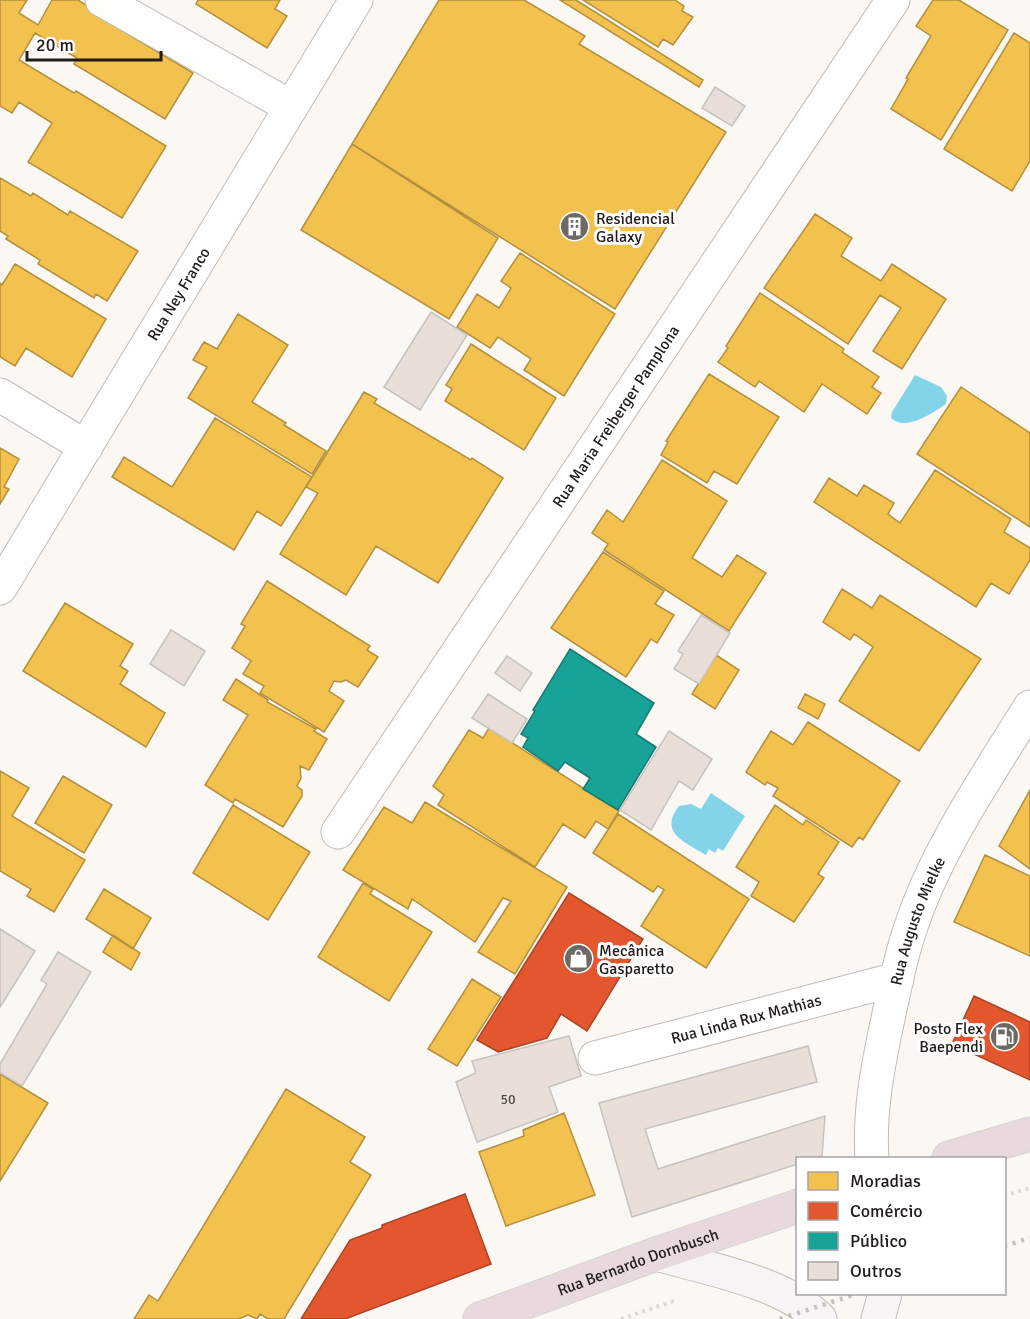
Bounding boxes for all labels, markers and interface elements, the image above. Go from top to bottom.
scale bar [27,24,160,62]
text: 20 m [36,34,74,56]
place label: Residencial Galaxy [596,209,675,247]
building icon: Residencial Galaxy [559,211,591,243]
street label: Rua Ney Franco [143,244,215,345]
street label: Rua Maria Freiberger Pamplona [548,322,684,512]
street label: Rua Augusto Mielke [886,854,950,987]
place label: Mecânica Gasparetto [599,941,674,979]
shop icon: Mecânica Gasparetto [562,943,594,975]
street label: Rua Linda Rux Mathias [669,990,823,1049]
place label: Posto Flex Baependi [913,1019,984,1057]
fuel station icon: Posto Flex Baependi [988,1021,1020,1053]
house number: 50 [500,1091,516,1108]
legend [796,1157,1006,1295]
text: Moradias [850,1170,921,1192]
text: Comércio [850,1200,923,1222]
street label: Rua Bernardo Dornbusch [555,1225,721,1301]
text: Público [850,1230,907,1252]
text: Outros [850,1260,902,1282]

